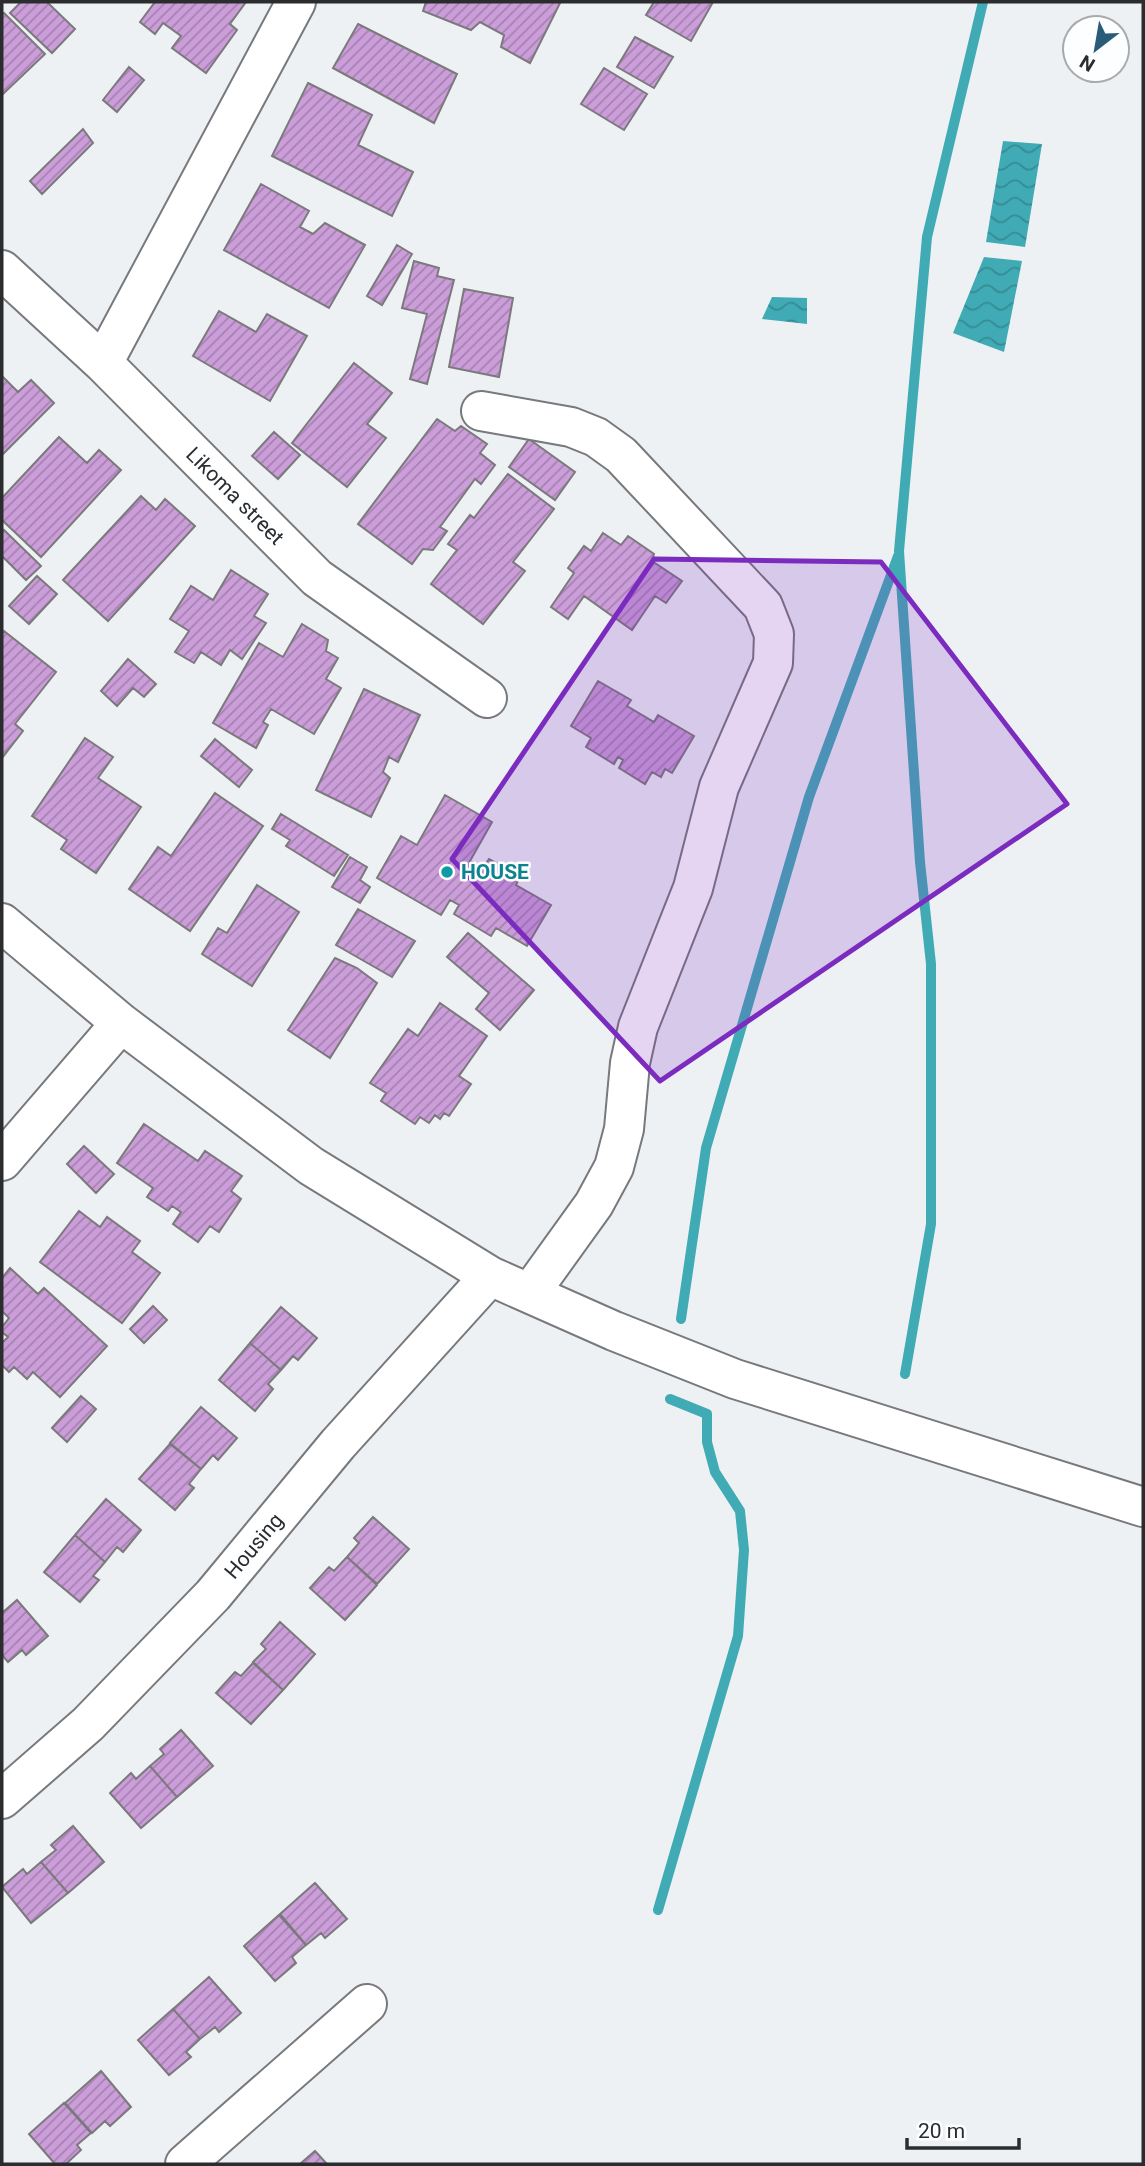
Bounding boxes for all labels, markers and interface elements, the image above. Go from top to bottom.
north arrow [1061,14,1131,84]
text: N [1076,50,1099,76]
street label: Likoma street [181,442,289,550]
place label: HOUSE [461,860,529,884]
marker: HOUSE [439,864,455,880]
street label: Housing [220,1508,288,1584]
scale bar [907,2106,1019,2150]
text: 20 m [918,2119,965,2143]

